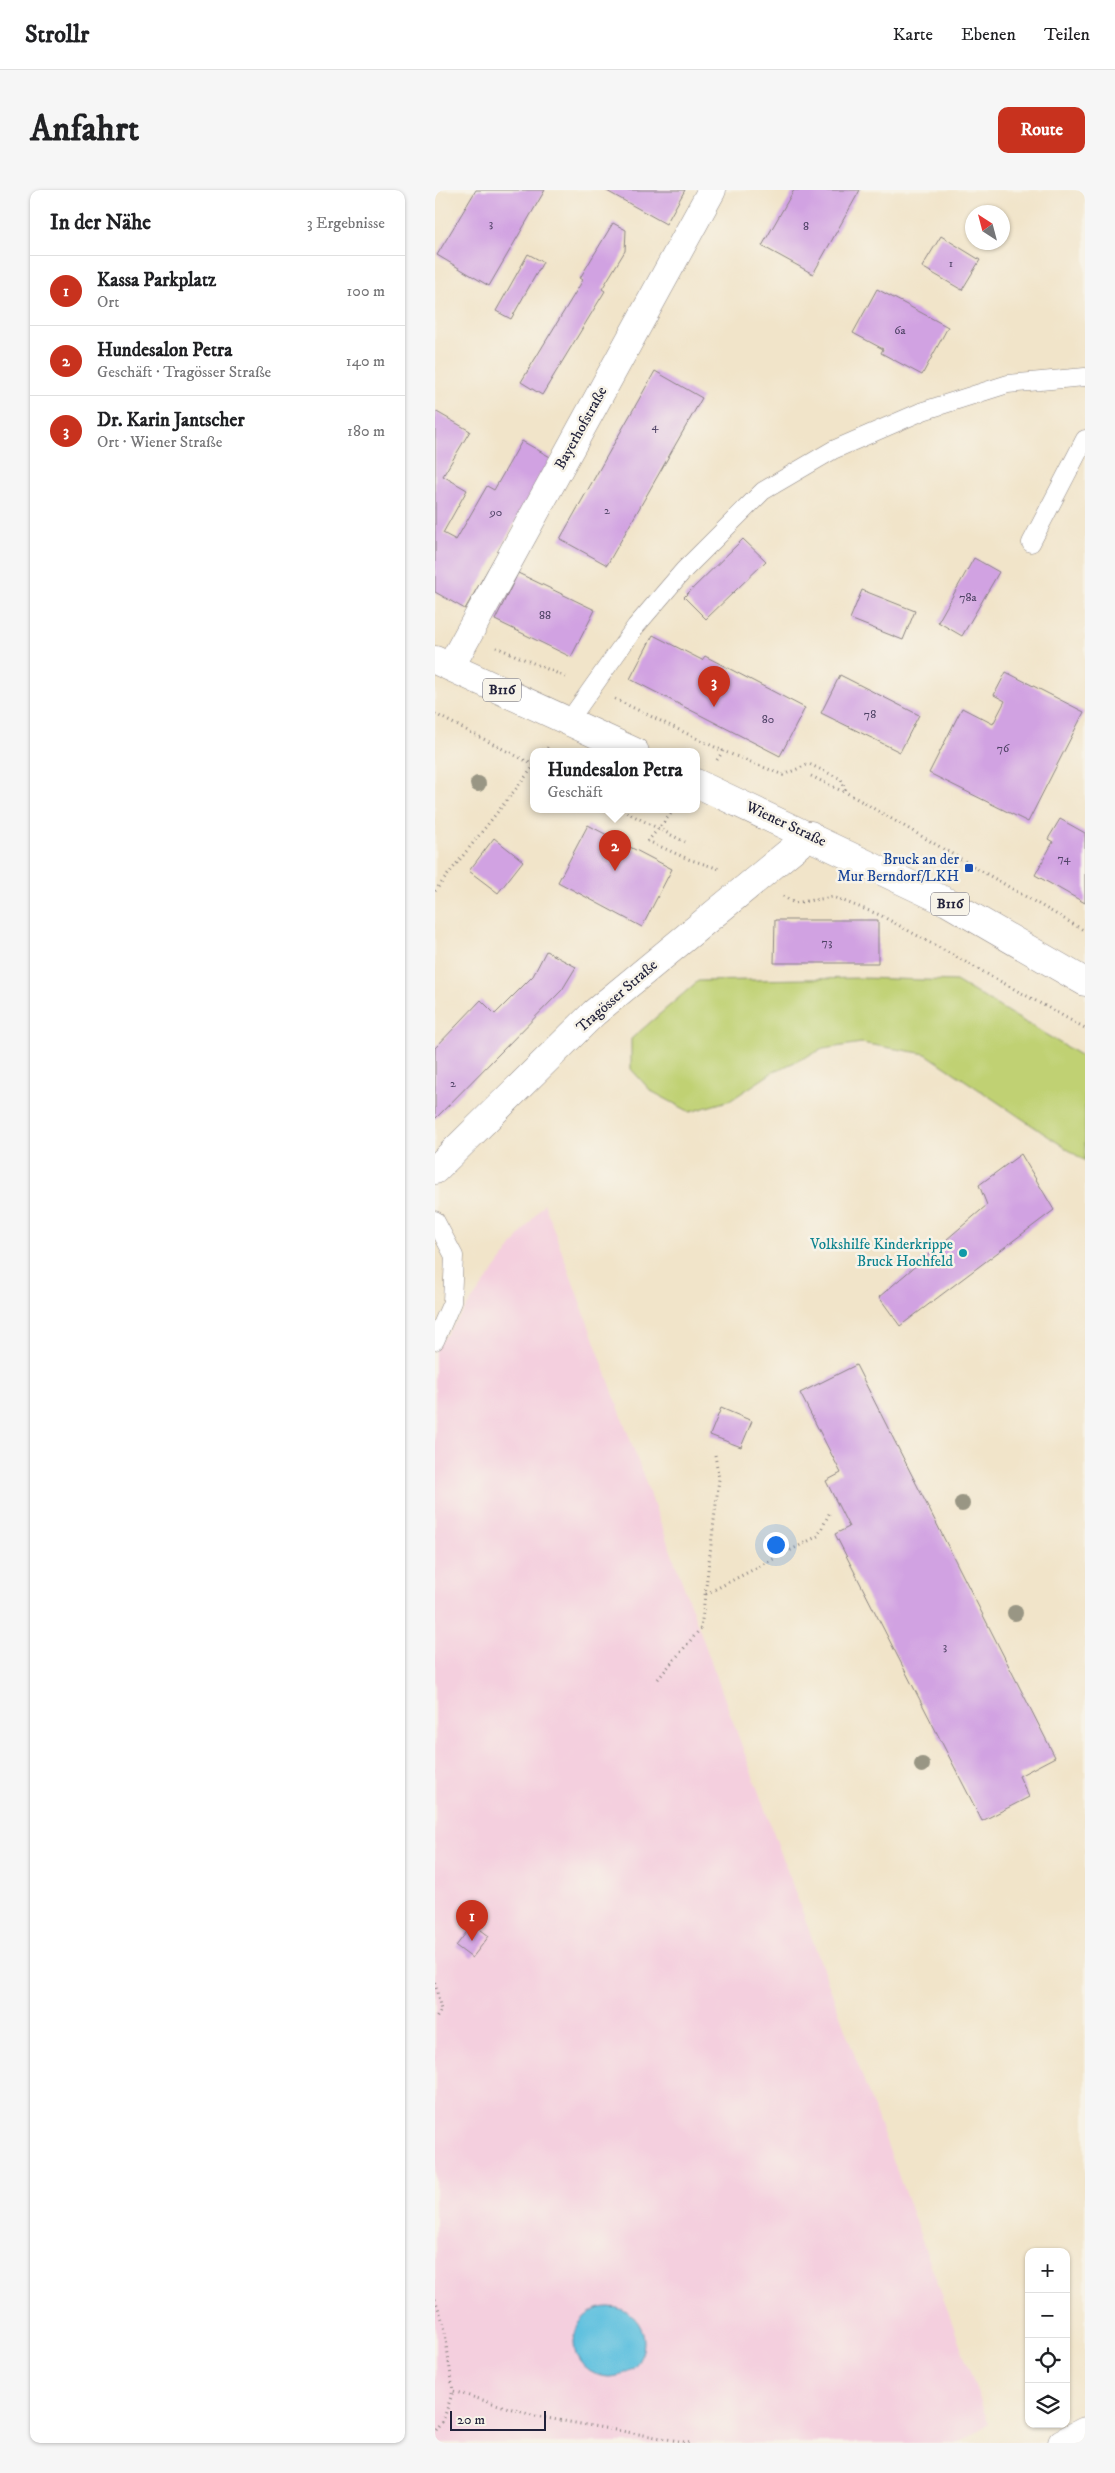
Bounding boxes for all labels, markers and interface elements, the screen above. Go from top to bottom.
text: Strollr [25,20,89,50]
text: Karte [893,24,933,46]
text: Ebenen [961,24,1016,46]
text: Teilen [1044,24,1090,46]
button: Route [998,107,1085,153]
text: Anfahrt [30,108,139,152]
north arrow [965,205,1010,250]
text: In der Nähe [50,210,151,236]
text: 3 Ergebnisse [307,213,385,233]
house number: 3 [489,216,493,231]
house number: 8 [803,219,809,234]
house number: 1 [949,256,953,271]
text: Kassa Parkplatz [97,269,216,292]
text: 1 [63,281,69,301]
text: 100 m [347,281,385,301]
text: Ort [97,292,119,312]
house number: 6a [894,323,907,338]
text: Hundesalon Petra [97,339,232,362]
text: 2 [62,351,70,371]
text: 140 m [346,351,385,371]
text: Geschäft · Tragösser Straße [97,362,271,382]
street label: Bayerhofstraße [551,383,611,473]
text: Dr. Karin Jantscher [97,409,244,432]
house number: 4 [652,419,660,434]
text: 3 [63,421,69,441]
text: 180 m [347,421,385,441]
text: Ort · Wiener Straße [97,432,222,452]
house number: 2 [604,503,610,518]
house number: 90 [489,505,502,520]
house number: 78a [959,590,978,605]
house number: 88 [539,608,551,623]
pin: 3 [698,666,730,707]
road number: B116 [483,678,521,702]
house number: 78 [864,707,876,722]
house number: 80 [762,712,774,727]
house number: 76 [997,741,1010,756]
popup [530,748,700,813]
text: Hundesalon Petra [547,759,683,782]
text: Geschäft [547,782,603,802]
street label: Wiener Straße [742,797,829,851]
pin: 2 [599,830,631,871]
place label: Bruck an der Mur Berndorf/LKH [837,850,959,886]
house number: 74 [1057,851,1072,866]
marker: Bruck an der Mur Berndorf/LKH [963,862,975,874]
road number: B116 [931,892,969,916]
house number: 73 [822,935,832,950]
street label: Tragösser Straße [573,956,661,1036]
house number: 2 [450,1076,456,1091]
place label: Volkshilfe Kinderkrippe Bruck Hochfeld [809,1235,954,1271]
marker: Volkshilfe Kinderkrippe Bruck Hochfeld [957,1247,969,1259]
your location [763,1532,789,1558]
house number: 3 [943,1639,947,1654]
pin: 1 [456,1900,488,1941]
map controls [1025,2248,1070,2428]
button: + [1025,2248,1070,2293]
button: − [1025,2293,1070,2338]
button: locate [1025,2338,1070,2383]
button: layers [1025,2383,1070,2428]
scale bar [450,2408,546,2431]
text: 20 m [457,2411,485,2429]

